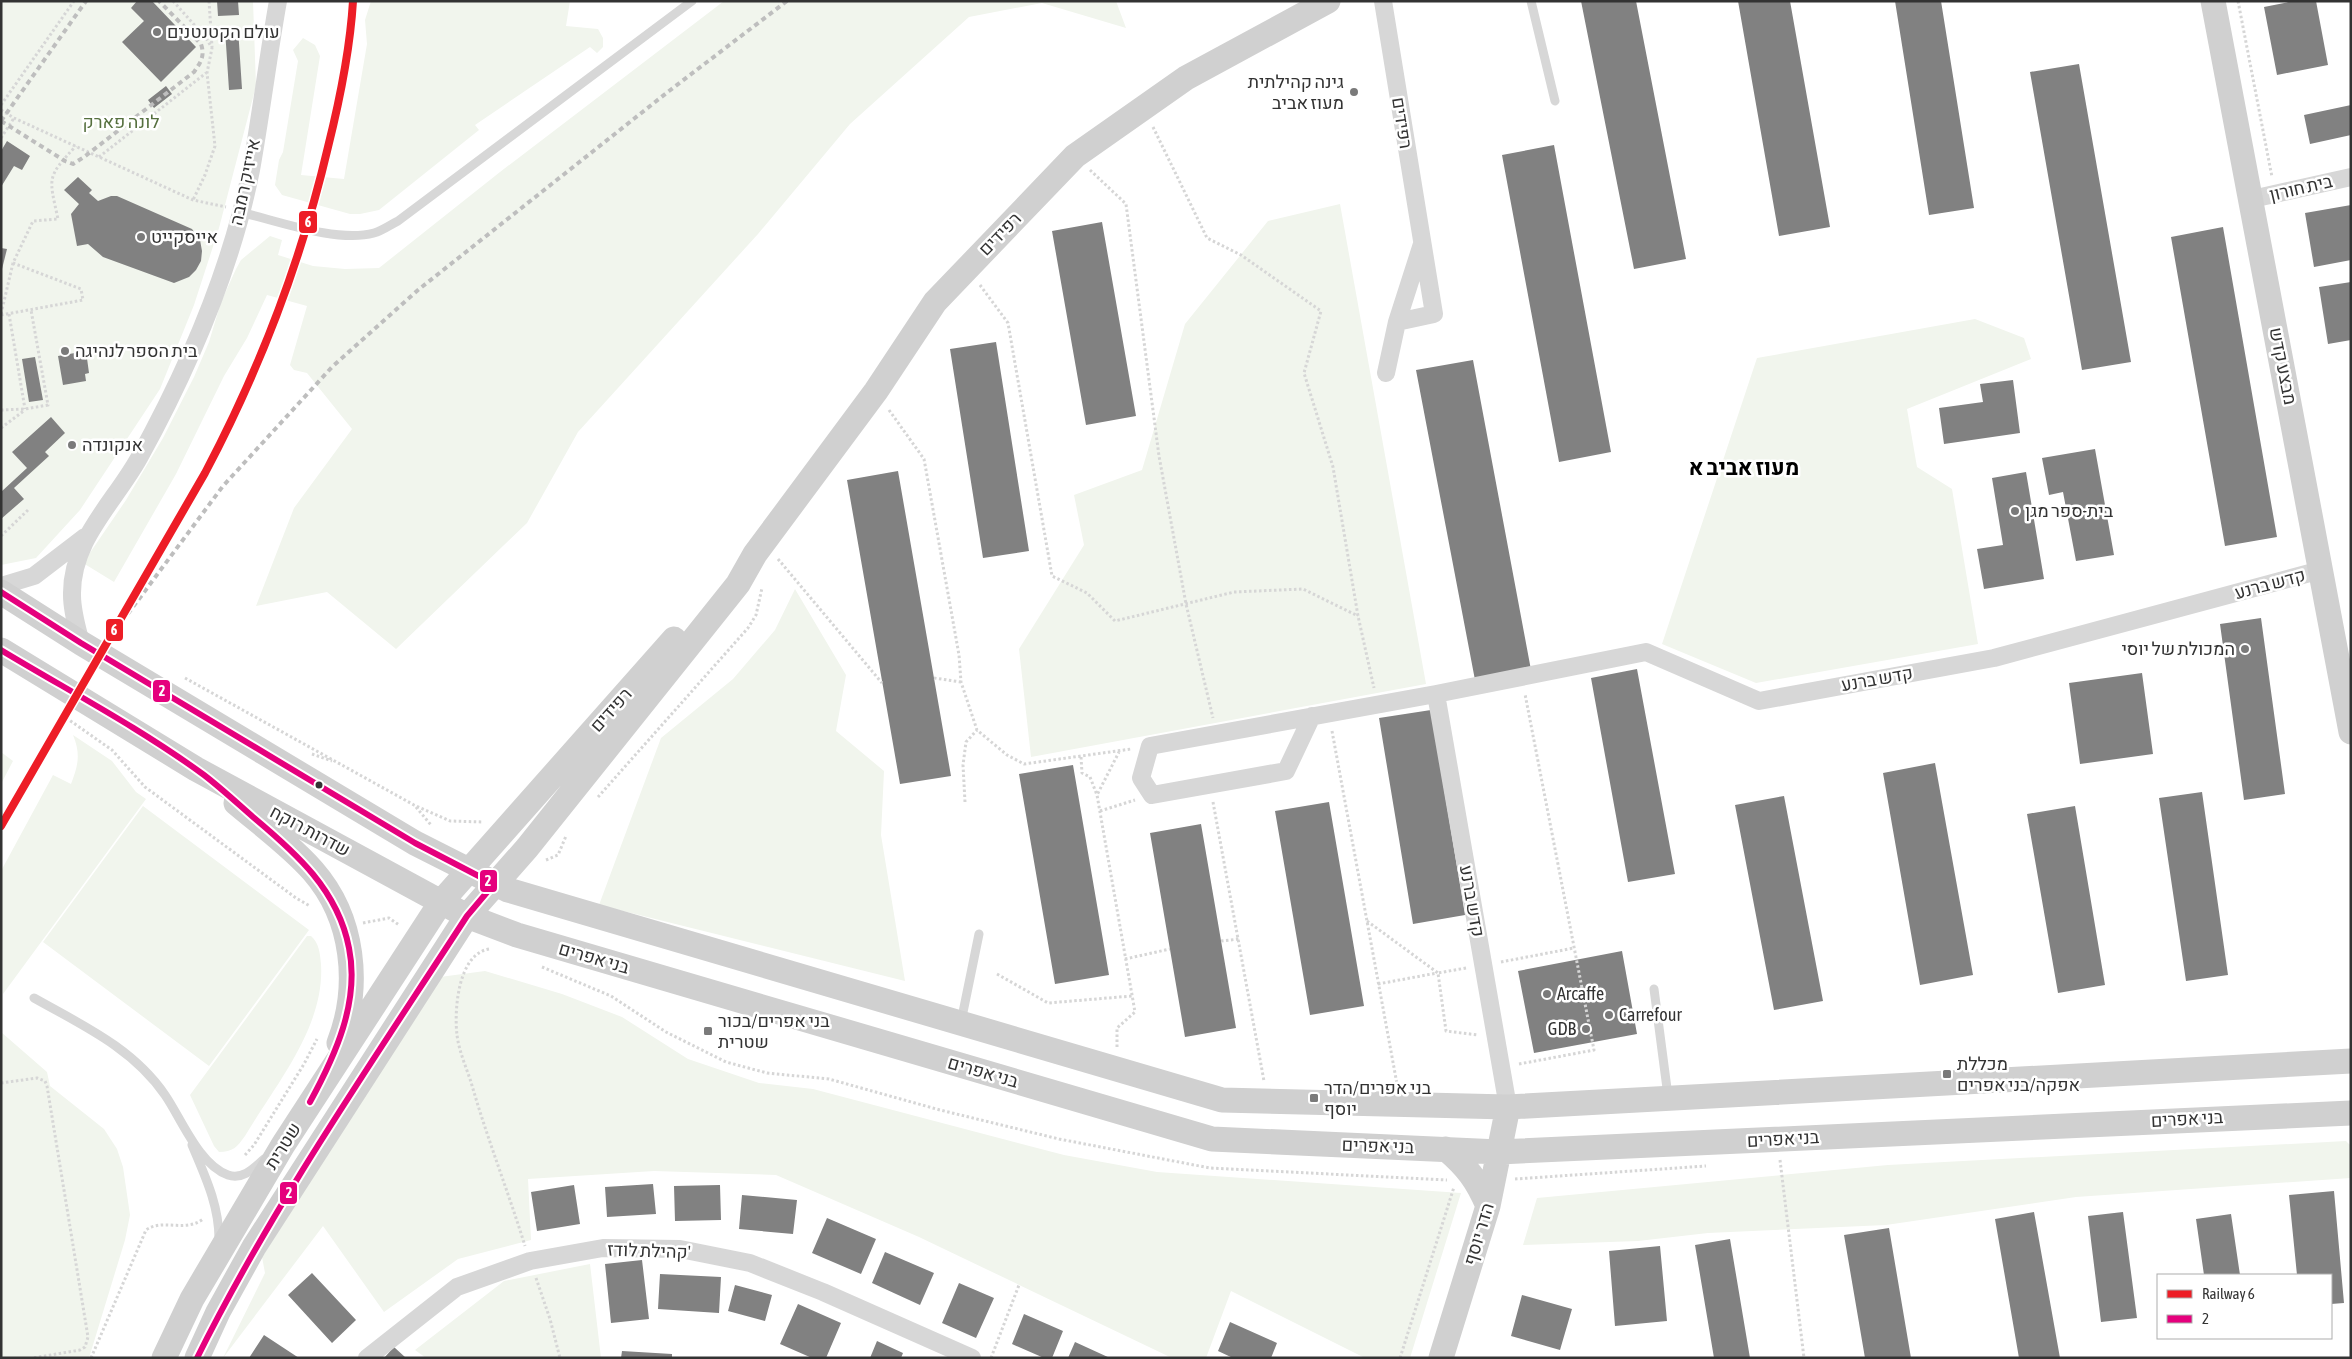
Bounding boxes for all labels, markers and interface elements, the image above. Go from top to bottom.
place label: עולם הקטנטנים [167,21,280,42]
marker: עולם הקטנטנים [151,26,163,38]
place label: גינה קהילתית מעוז אביב [1248,71,1344,113]
marker: גינה קהילתית מעוז אביב [1348,86,1360,98]
street label: רפידים [1388,96,1417,150]
park label: לונה פארק [83,111,159,132]
street label: אייזיק רמבה [225,137,264,227]
street label: בית חורון [2267,170,2335,205]
street label: רפידים [974,208,1025,260]
line badge: 6 [298,210,318,234]
text: 6 [305,214,312,230]
place label: אייסקייט [151,226,218,247]
marker: אייסקייט [135,231,147,243]
street label: מבצע קדש [2266,325,2301,406]
place label: בית הספר לנהיגה [75,340,198,361]
marker: בית הספר לנהיגה [59,345,71,357]
place label: אנקונדה [82,434,143,455]
marker: אנקונדה [66,439,78,451]
district label: מעוז אביב א [1689,454,1799,480]
place label: בית-ספר מגן [2025,500,2114,521]
marker: בית-ספר מגן [2009,505,2021,517]
street label: קדש ברנע [2232,564,2308,603]
line badge: 6 [105,618,124,642]
text: 6 [111,622,118,638]
place label: המכולת של יוסי [2121,638,2235,659]
marker: המכולת של יוסי [2239,643,2251,655]
street label: קדש ברנע [1839,662,1914,695]
line badge: 2 [152,679,171,703]
text: 2 [159,683,166,699]
street label: רפידים [585,683,636,736]
unlabelled marker [314,780,324,790]
street label: שדרות רוקח [267,801,354,860]
street label: קדש ברנע [1456,863,1489,938]
line badge: 2 [479,869,498,893]
text: 2 [485,873,492,889]
street label: בני אפרים [556,937,632,978]
place label: Arcaffe [1557,983,1604,1004]
marker: Arcaffe [1541,988,1553,1000]
place label: Carrefour [1619,1004,1682,1025]
marker: Carrefour [1603,1009,1615,1021]
place label: בני אפרים/בכור שטרית [718,1010,830,1052]
place label: GDB [1548,1018,1576,1039]
marker: GDB [1580,1023,1592,1035]
marker: בני אפרים/בכור שטרית [702,1025,714,1037]
street label: בני אפרים [945,1051,1021,1092]
place label: מכללת אפקה/בני אפרים [1957,1053,2080,1095]
marker: מכללת אפקה/בני אפרים [1941,1068,1953,1080]
place label: בני אפרים/הדר יוסף [1324,1077,1432,1119]
marker: בני אפרים/הדר יוסף [1308,1092,1320,1104]
street label: בני אפרים [2150,1106,2224,1131]
street label: שטרית [260,1119,305,1173]
street label: בני אפרים [1746,1126,1820,1151]
street label: בני אפרים [1341,1134,1415,1157]
line badge: 2 [279,1181,298,1205]
text: 2 [286,1185,293,1201]
street label: הדר יוסף [1459,1200,1498,1268]
street label: קהילת לודז' [607,1239,691,1262]
legend [2157,1274,2332,1339]
text: Railway 6 [2202,1285,2255,1302]
text: 2 [2202,1310,2209,1327]

